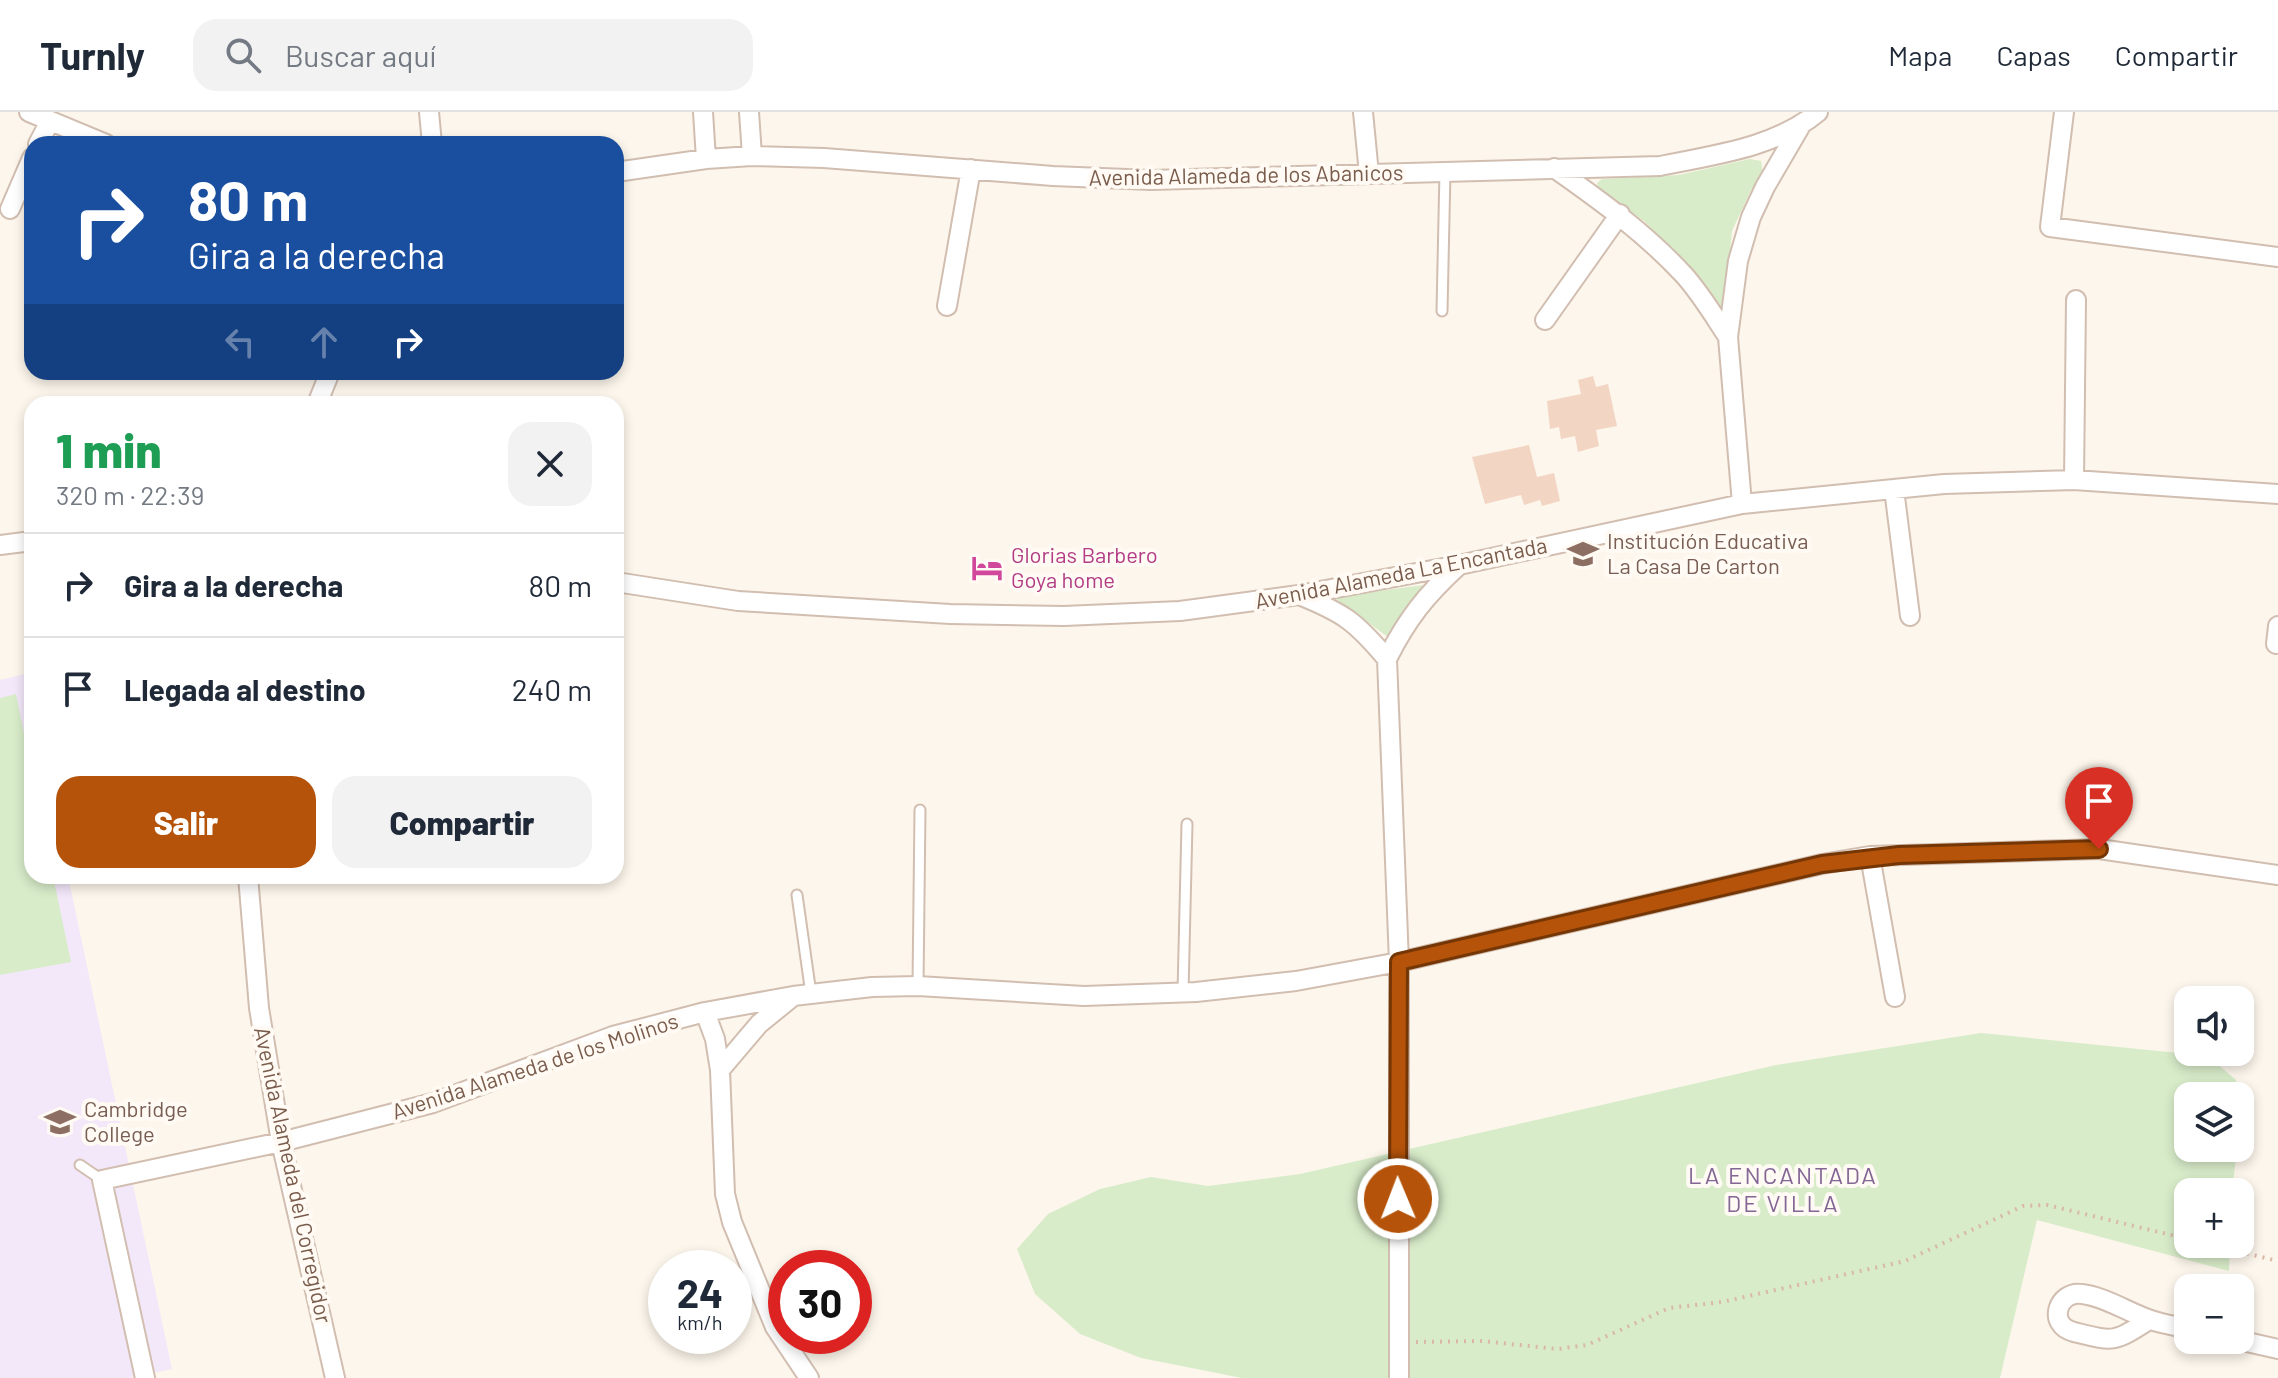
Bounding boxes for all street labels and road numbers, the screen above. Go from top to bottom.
street label: Avenida Alameda de los Abanicos [1088,158,1404,190]
street label: Avenida Alameda La Encantada [1253,531,1549,613]
street label: Avenida Alameda de los Molinos [388,1006,681,1124]
street label: Avenida Alameda del Corregidor [250,1024,338,1325]

